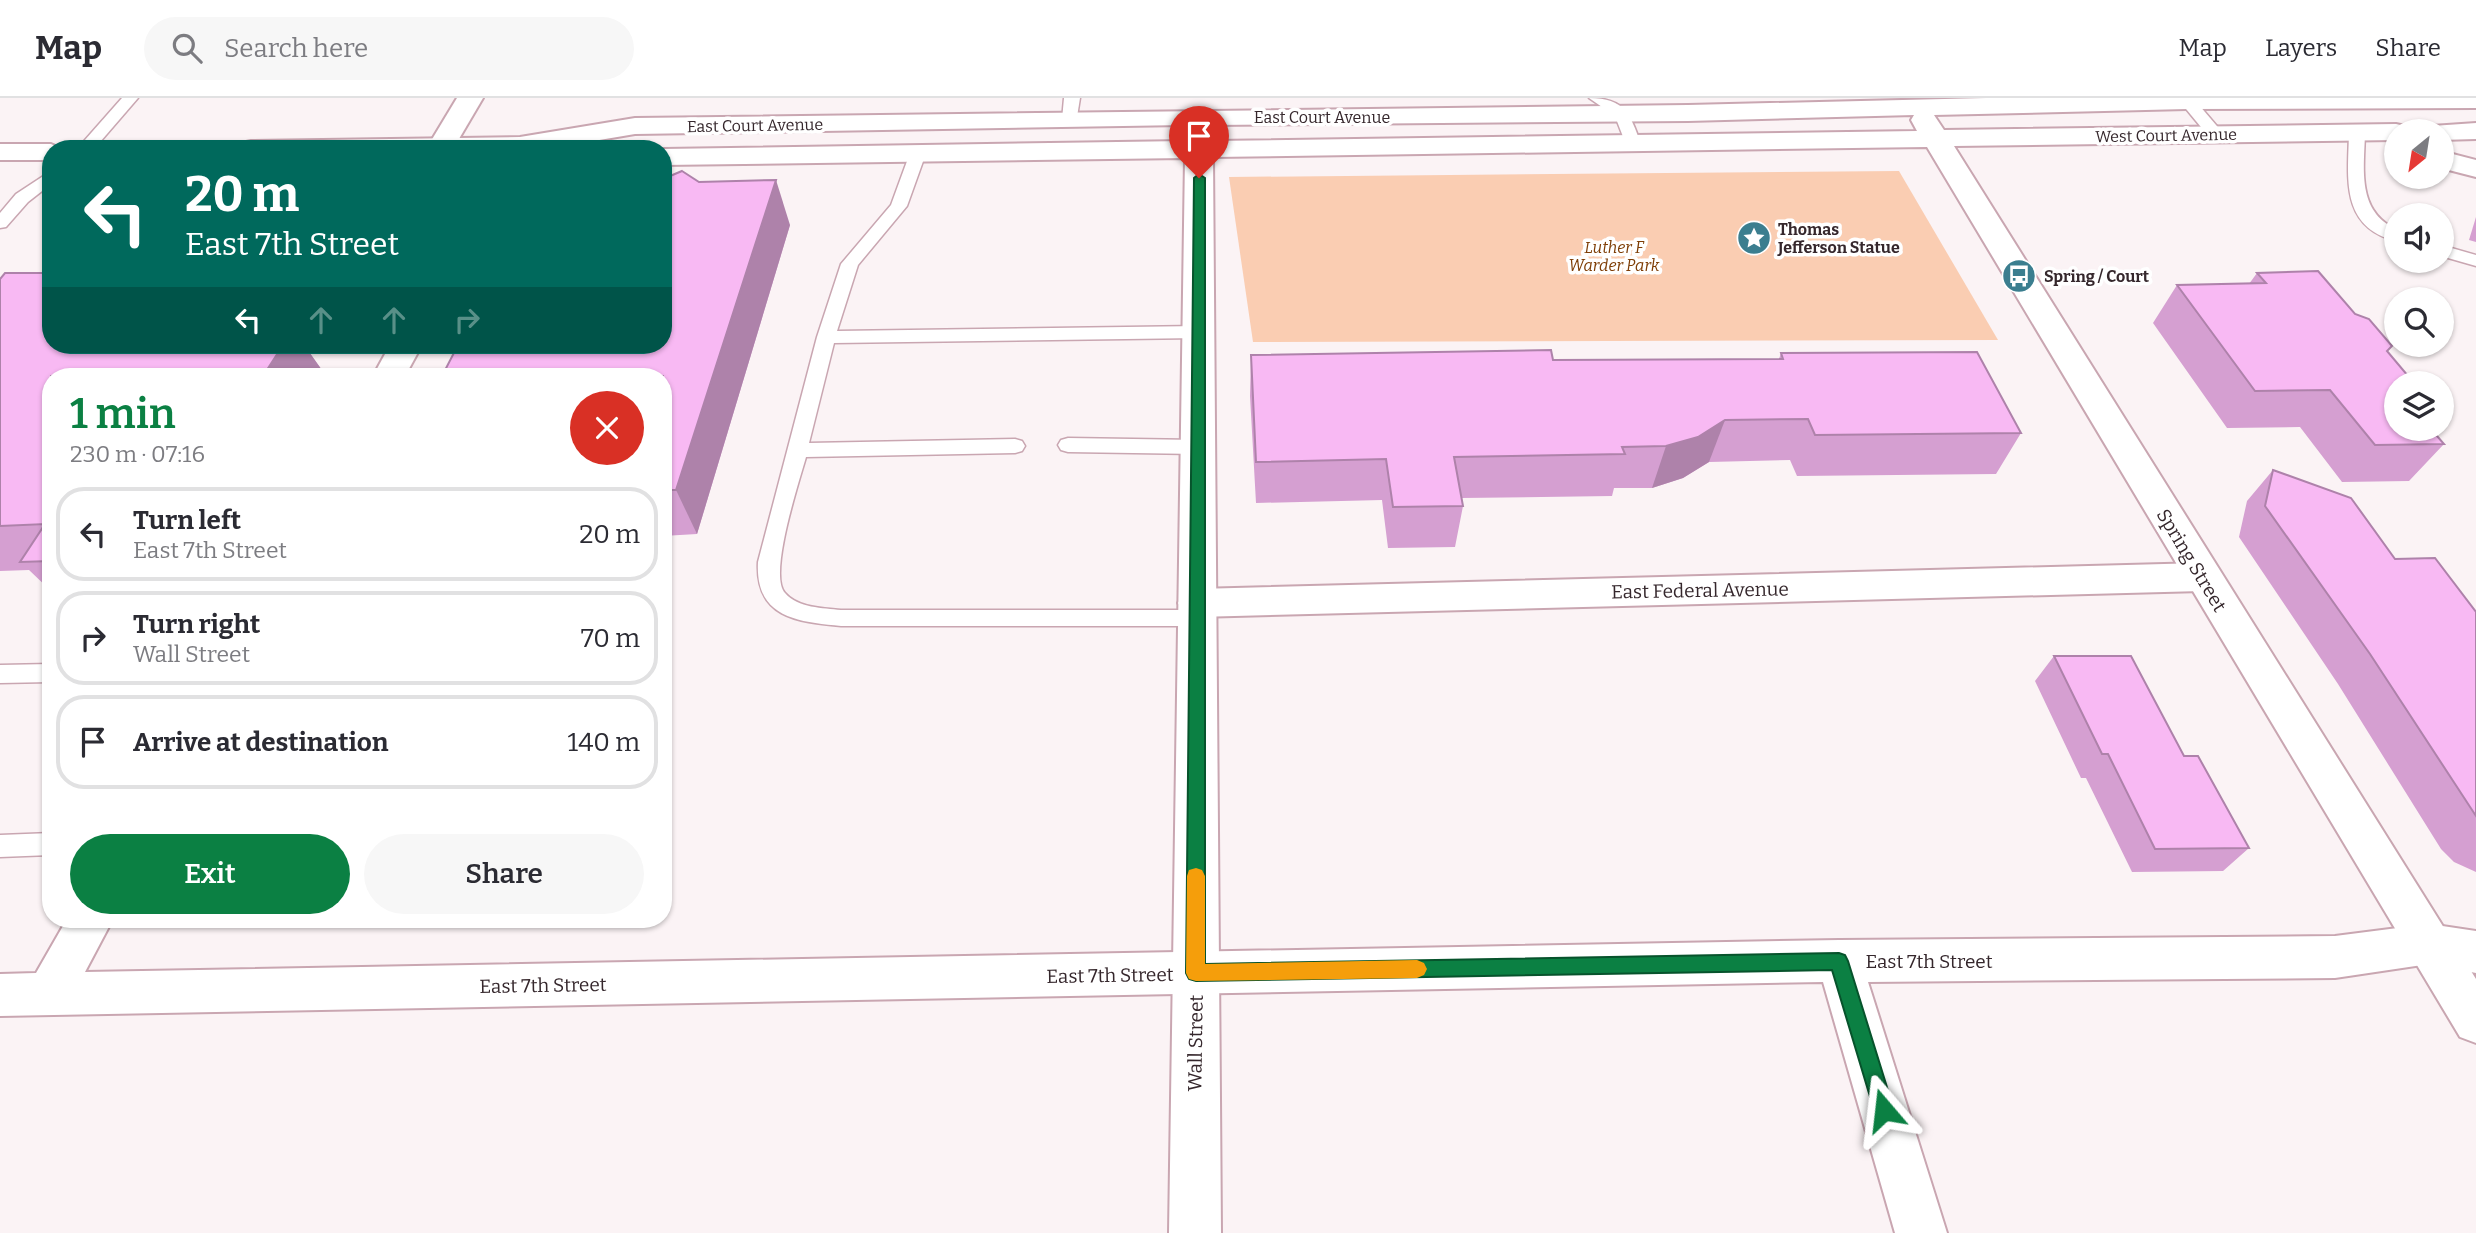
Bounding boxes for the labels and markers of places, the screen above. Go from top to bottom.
pin [1169,106,1229,178]
place icon: Thomas Jefferson Statue [1735,219,1773,257]
place label: Thomas Jefferson Statue [1777,220,1900,257]
bus stop icon: Spring / Court [2000,257,2038,295]
place label: Spring / Court [2044,267,2150,286]

